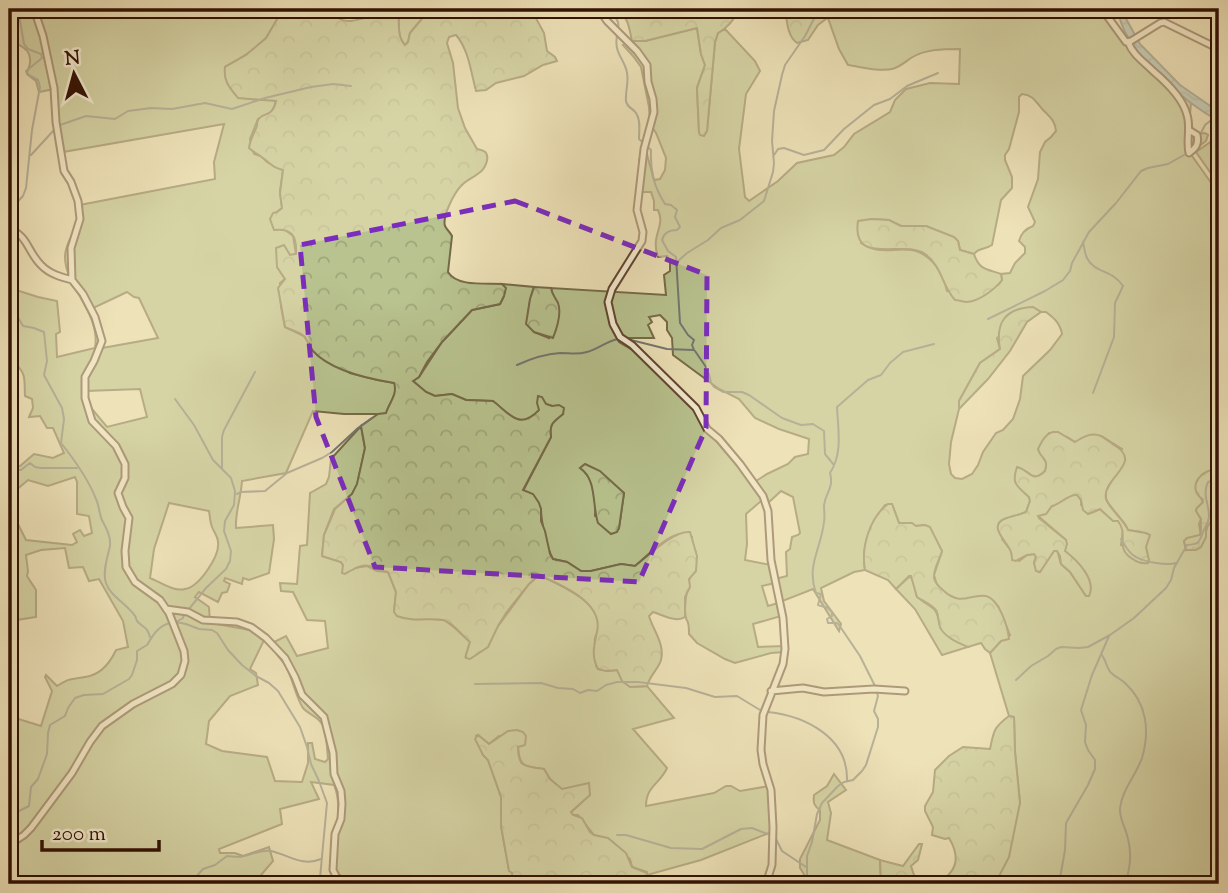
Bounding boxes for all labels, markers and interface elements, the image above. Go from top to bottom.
north arrow [38,38,108,108]
text: N [64,45,81,74]
scale bar [42,809,159,853]
text: 200 m [52,820,106,850]

